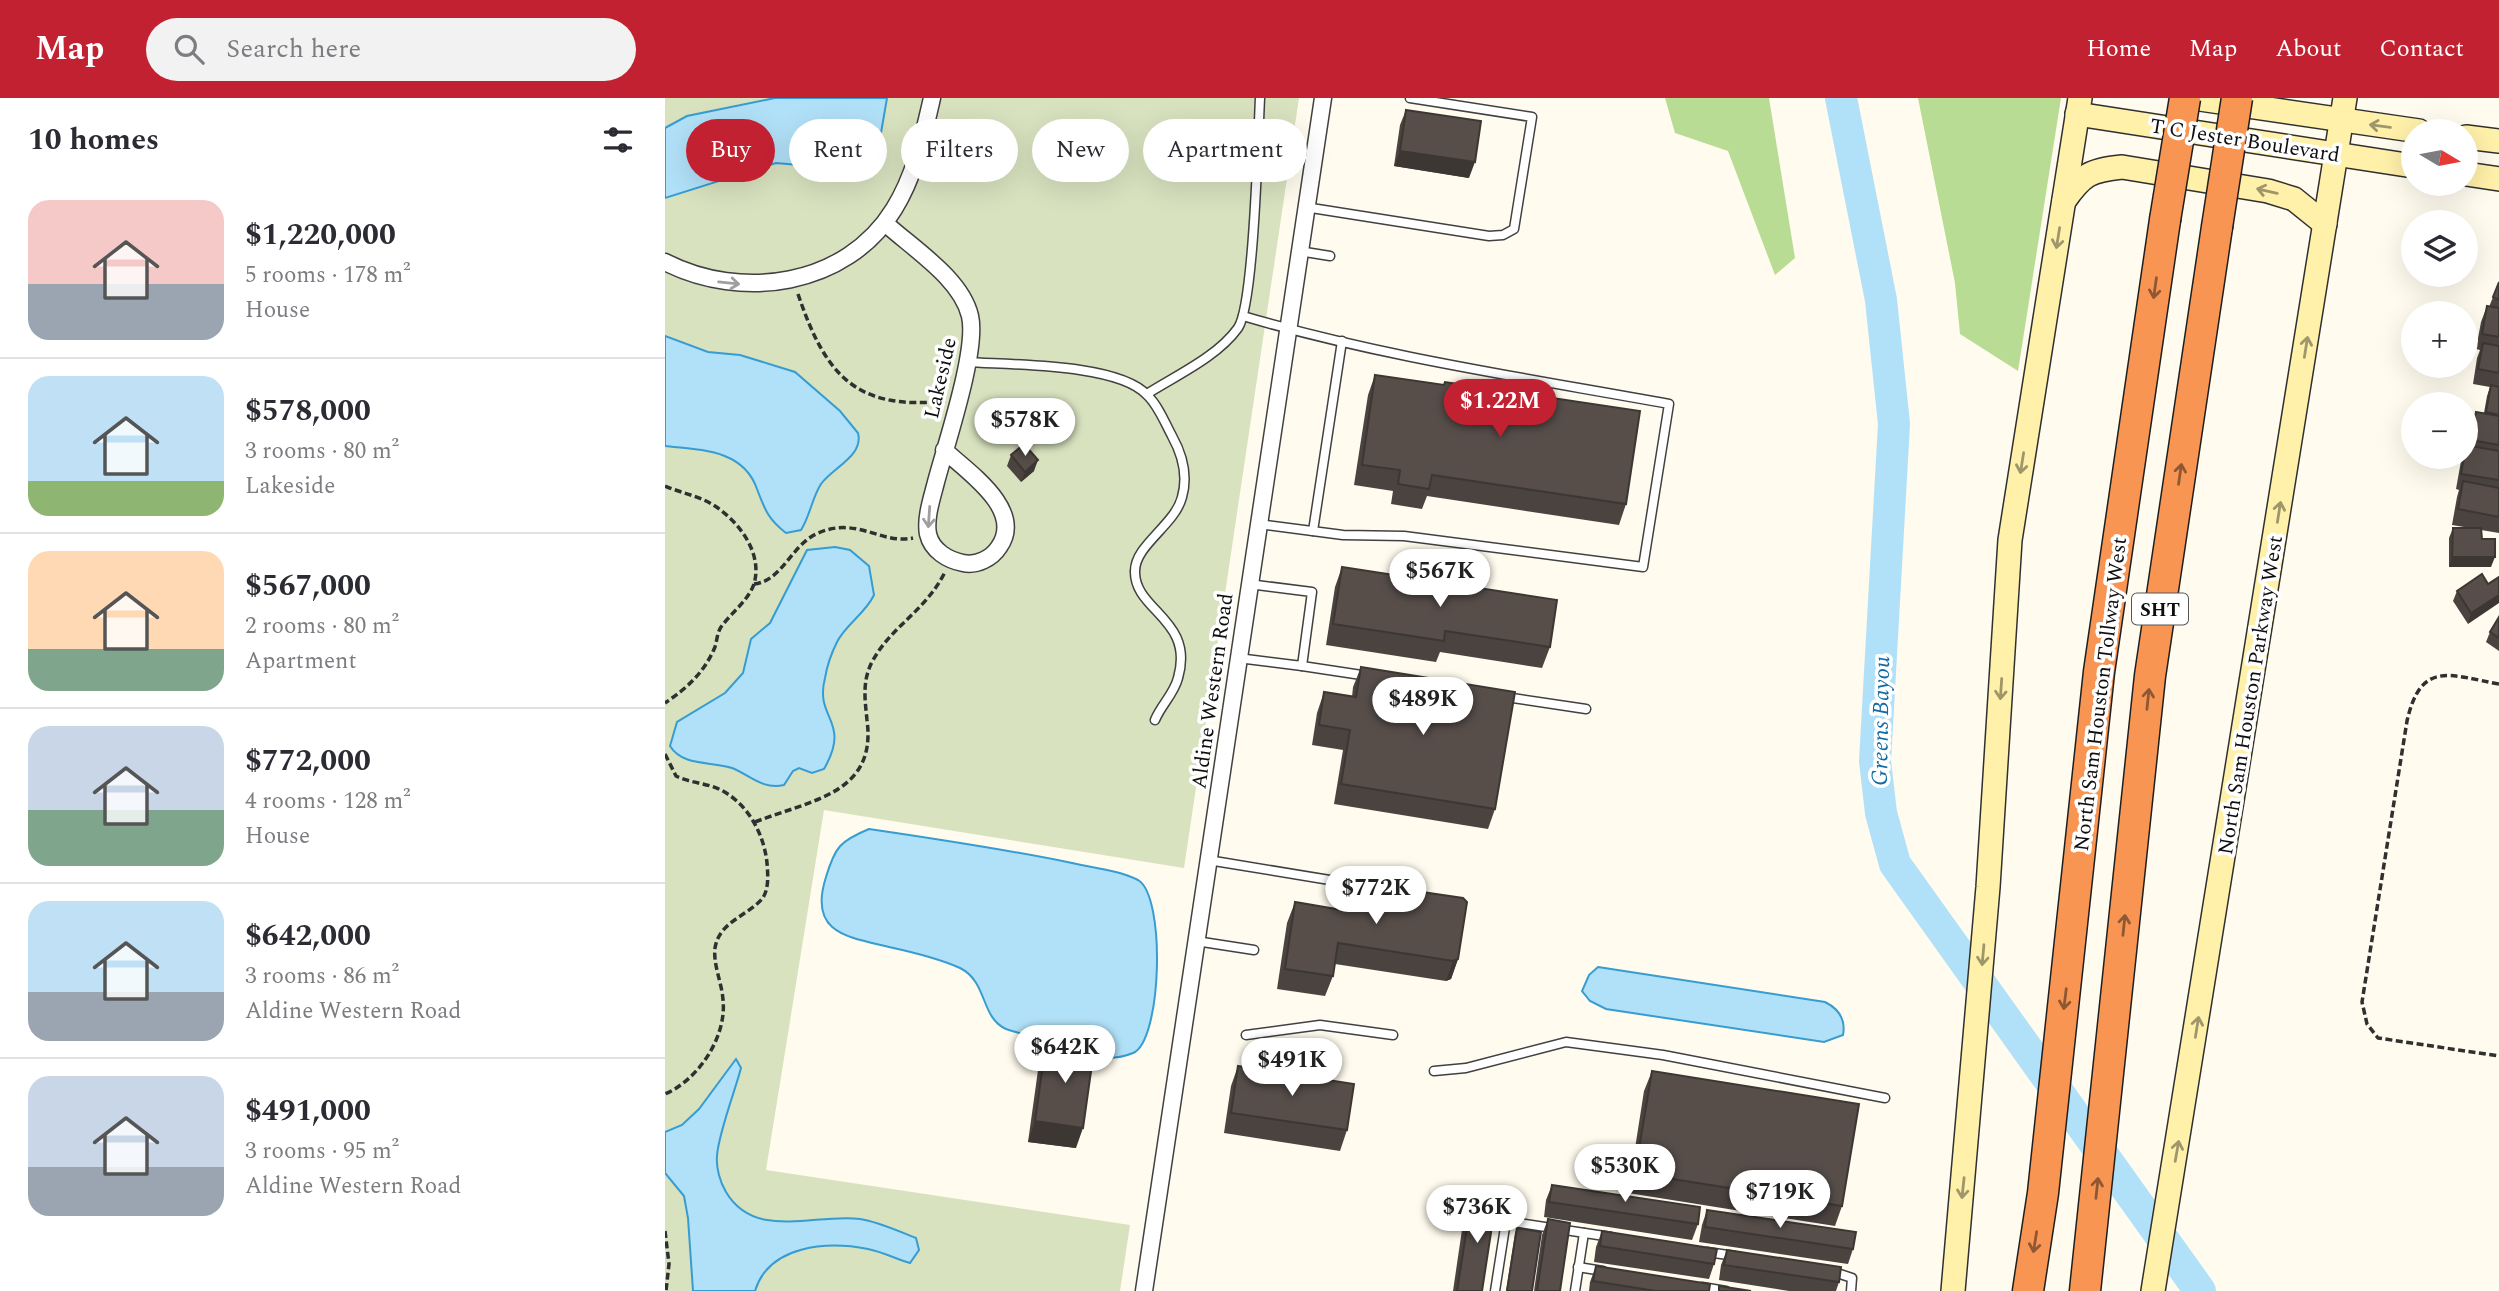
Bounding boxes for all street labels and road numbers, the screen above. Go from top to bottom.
street label: T C Jester Boulevard [2148,110,2342,172]
street label: Lakeside [916,334,966,422]
street label: North Sam Houston Parkway West [2210,533,2292,857]
street label: North Sam Houston Tollway West [2066,535,2136,853]
street label: Aldine Western Road [1183,591,1243,791]
road number: SHT [2132,594,2188,624]

